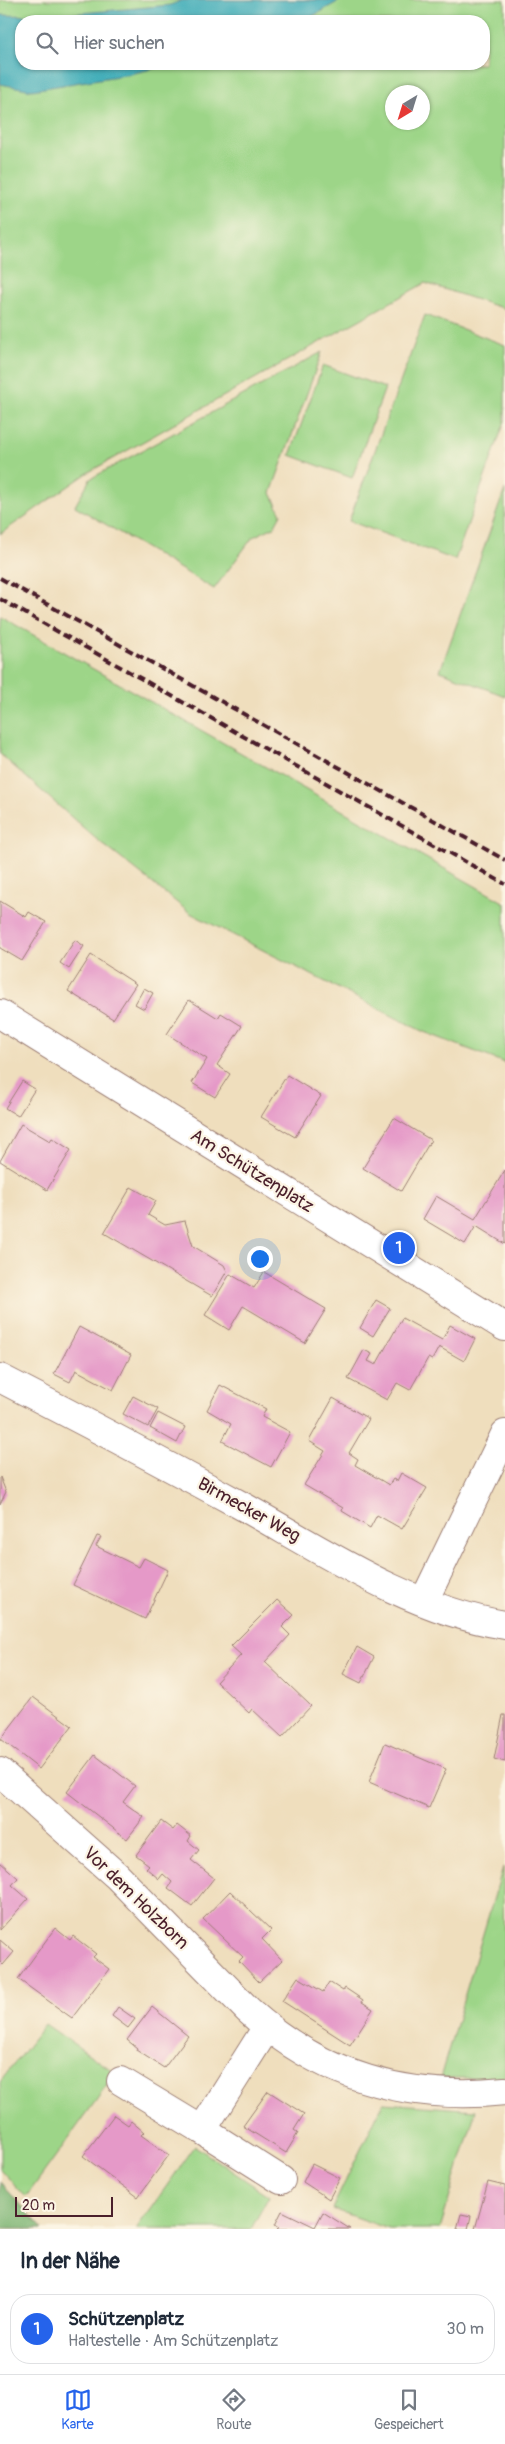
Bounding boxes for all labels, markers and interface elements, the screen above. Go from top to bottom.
search box [15,15,490,70]
icon: search [33,29,61,57]
text: Hier suchen [73,31,165,55]
north arrow [385,85,430,130]
street label: Am Schützenplatz [186,1124,318,1218]
pin: 1 [383,1229,415,1267]
your location [247,1246,273,1272]
street label: Birmecker Weg [194,1472,304,1548]
street label: Vor dem Holzborn [78,1842,194,1954]
scale bar [15,2194,112,2217]
text: 20 m [22,2197,55,2214]
text: In der Nähe [20,2248,120,2275]
text: Schützenplatz [68,2307,184,2331]
text: 1 [34,2319,40,2339]
text: 30 m [446,2319,484,2339]
text: Haltestelle · Am Schützenplatz [68,2331,278,2351]
tab: Karte [61,2386,94,2433]
tab: Route [216,2386,252,2433]
tab: Gespeichert [374,2386,444,2433]

